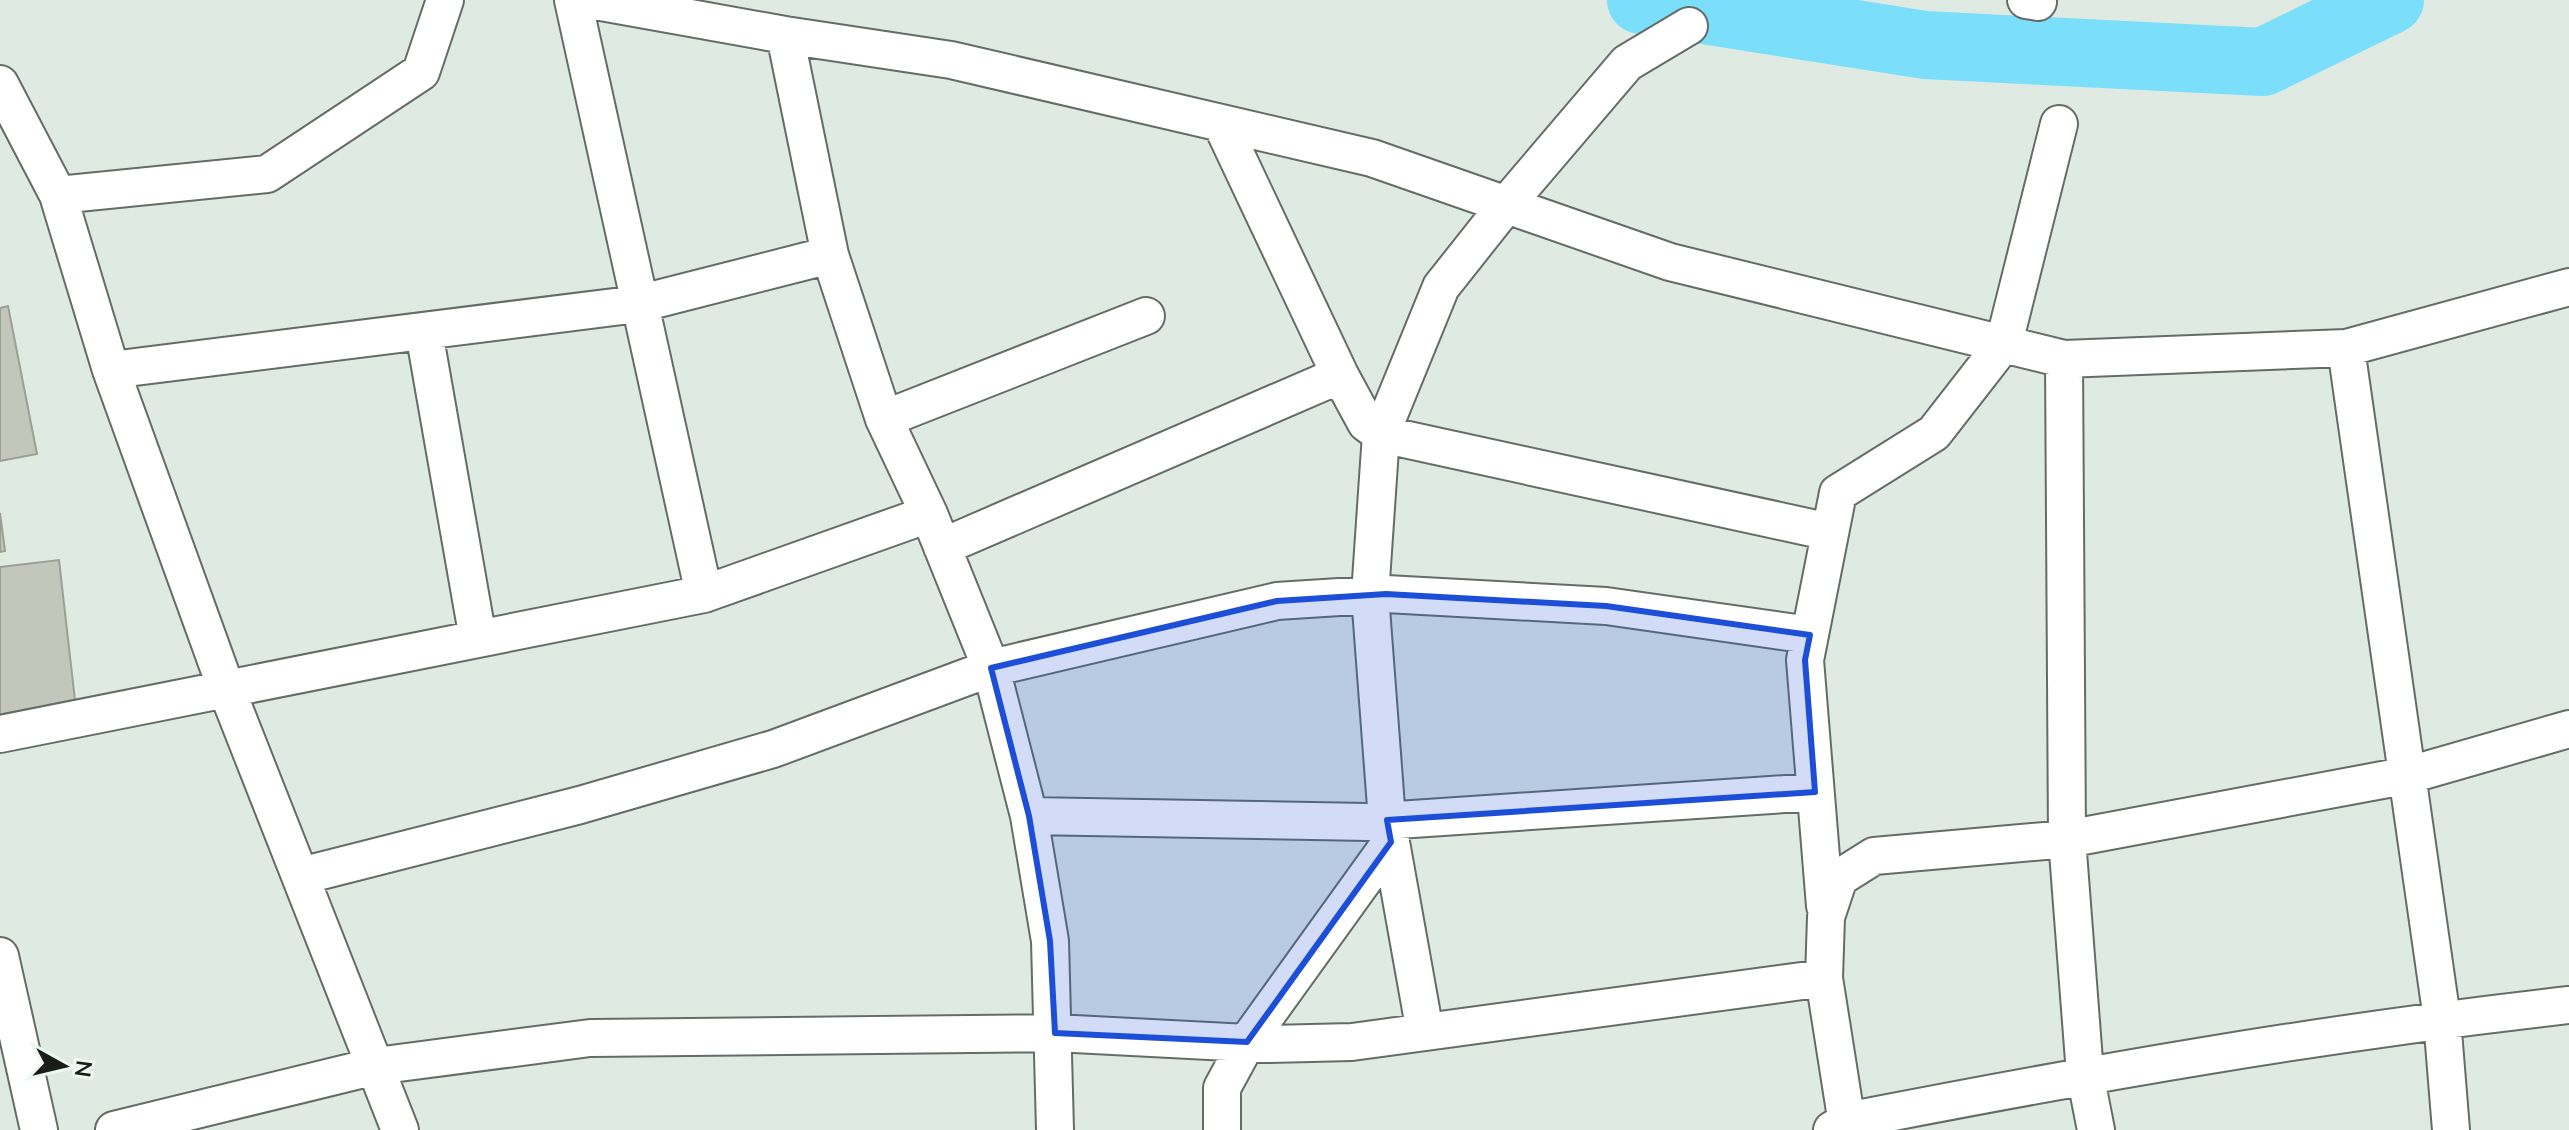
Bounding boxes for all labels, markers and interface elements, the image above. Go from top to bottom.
north arrow [24,1026,104,1106]
text: N [69,1059,99,1079]

